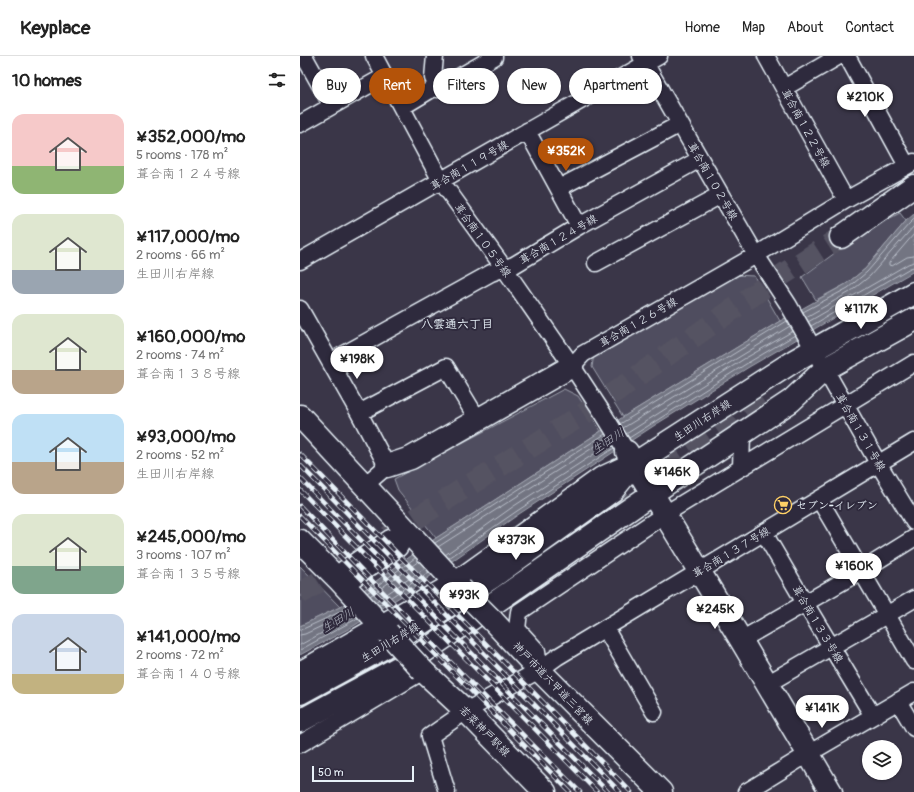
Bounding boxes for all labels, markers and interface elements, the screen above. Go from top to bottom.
text: Keyplace [20,16,90,40]
text: Home [685,19,720,36]
text: Map [742,19,765,36]
text: About [787,19,823,36]
text: Contact [845,19,894,36]
chip: Buy [312,68,361,104]
chip: Rent [369,68,425,104]
chip: Filters [433,68,499,104]
chip: New [507,68,561,104]
chip: Apartment [569,68,662,104]
icon: filters [266,69,288,91]
text: 10 homes [12,70,82,91]
pin: ¥210K [837,84,893,118]
street label: 葺合南１２２号線 [779,87,833,170]
text: ¥210K [846,89,884,105]
text: ¥352,000/mo [136,126,245,147]
icon: home [44,130,92,178]
street label: 葺合南１１９号線 [428,138,511,193]
pin: ¥352K [538,138,594,172]
street label: 葺合南１０２号線 [685,140,740,223]
text: ¥352K [547,143,585,159]
text: 5 rooms · 178 m² [136,147,228,163]
text: 葺合南１２４号線 [136,166,240,182]
street label: 葺合南１０５号線 [451,201,514,280]
street label: 葺合南１２４号線 [517,212,600,267]
text: ¥117,000/mo [136,226,240,247]
icon: home [44,230,92,278]
text: 2 rooms · 66 m² [136,247,225,263]
text: 生田川右岸線 [136,266,214,282]
street label: 葺合南１２６号線 [597,295,680,350]
pin: ¥117K [833,296,889,330]
text: ¥117K [844,301,878,317]
district label: 八雲通六丁目 [421,317,493,332]
text: ¥160,000/mo [136,326,245,347]
icon: home [44,330,92,378]
pin: ¥198K [329,346,385,380]
text: 2 rooms · 74 m² [136,347,224,363]
text: ¥198K [339,351,375,367]
text: 葺合南１３８号線 [136,366,240,382]
street label: 葺合南１３１号線 [833,391,888,474]
street label: 生田川右岸線 [671,397,733,444]
water label: 生田川 [589,425,627,458]
text: ¥93,000/mo [136,426,236,447]
icon: home [44,430,92,478]
text: 2 rooms · 52 m² [136,447,224,463]
pin: ¥146K [644,459,700,493]
text: ¥146K [653,464,691,480]
text: 生田川右岸線 [136,466,214,482]
supermarket icon: セブン-イレブン [773,495,793,515]
place label: セブン-イレブン [796,499,878,512]
street label: 葺合南１３７号線 [690,524,772,581]
text: ¥245,000/mo [136,526,246,547]
pin: ¥373K [488,527,544,561]
icon: home [44,530,92,578]
text: ¥373K [497,532,535,548]
text: 3 rooms · 107 m² [136,547,231,563]
pin: ¥160K [826,553,882,587]
text: ¥160K [835,558,873,574]
text: 葺合南１３５号線 [136,566,240,582]
pin: ¥93K [440,582,488,616]
street label: 葺合南１３３号線 [789,583,846,665]
text: ¥93K [449,587,479,603]
pin: ¥245K [687,596,743,630]
text: ¥245K [696,601,734,617]
water label: 生田川 [319,605,358,636]
street label: 生田川右岸線 [359,620,422,665]
text: ¥141,000/mo [136,626,240,647]
icon: home [44,630,92,678]
street label: 神戸市道六甲道三宮線 [510,639,596,727]
text: 2 rooms · 72 m² [136,647,224,663]
text: 葺合南１４０号線 [136,666,240,682]
pin: ¥141K [794,695,850,729]
text: ¥141K [805,700,839,716]
street label: 若菜神戸駅線 [457,703,513,759]
map controls [862,740,902,780]
button: layers [862,740,902,780]
scale bar [312,764,414,783]
text: 50 m [318,766,344,779]

